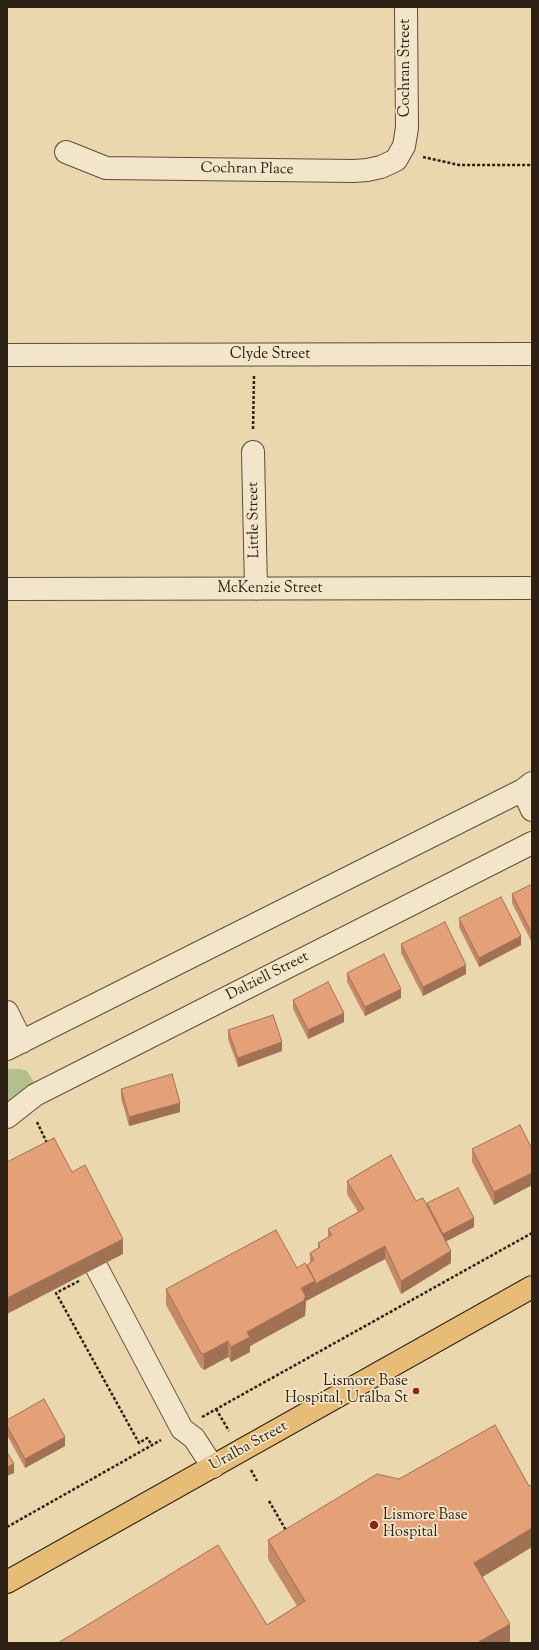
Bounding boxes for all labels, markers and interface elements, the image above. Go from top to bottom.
street label: Cochran Street [397,19,415,117]
street label: Cochran Place [200,160,294,180]
street label: Clyde Street [230,346,310,364]
street label: Little Street [245,482,265,558]
street label: McKenzie Street [217,580,323,598]
street label: Dalziell Street [224,949,312,1005]
place label: Lismore Base Hospital, Uralba St [285,1373,408,1408]
marker: Lismore Base Hospital, Uralba St [411,1386,421,1396]
street label: Uralba Street [207,1418,291,1476]
place label: Lismore Base Hospital [383,1507,468,1542]
marker: Lismore Base Hospital [368,1519,380,1531]

